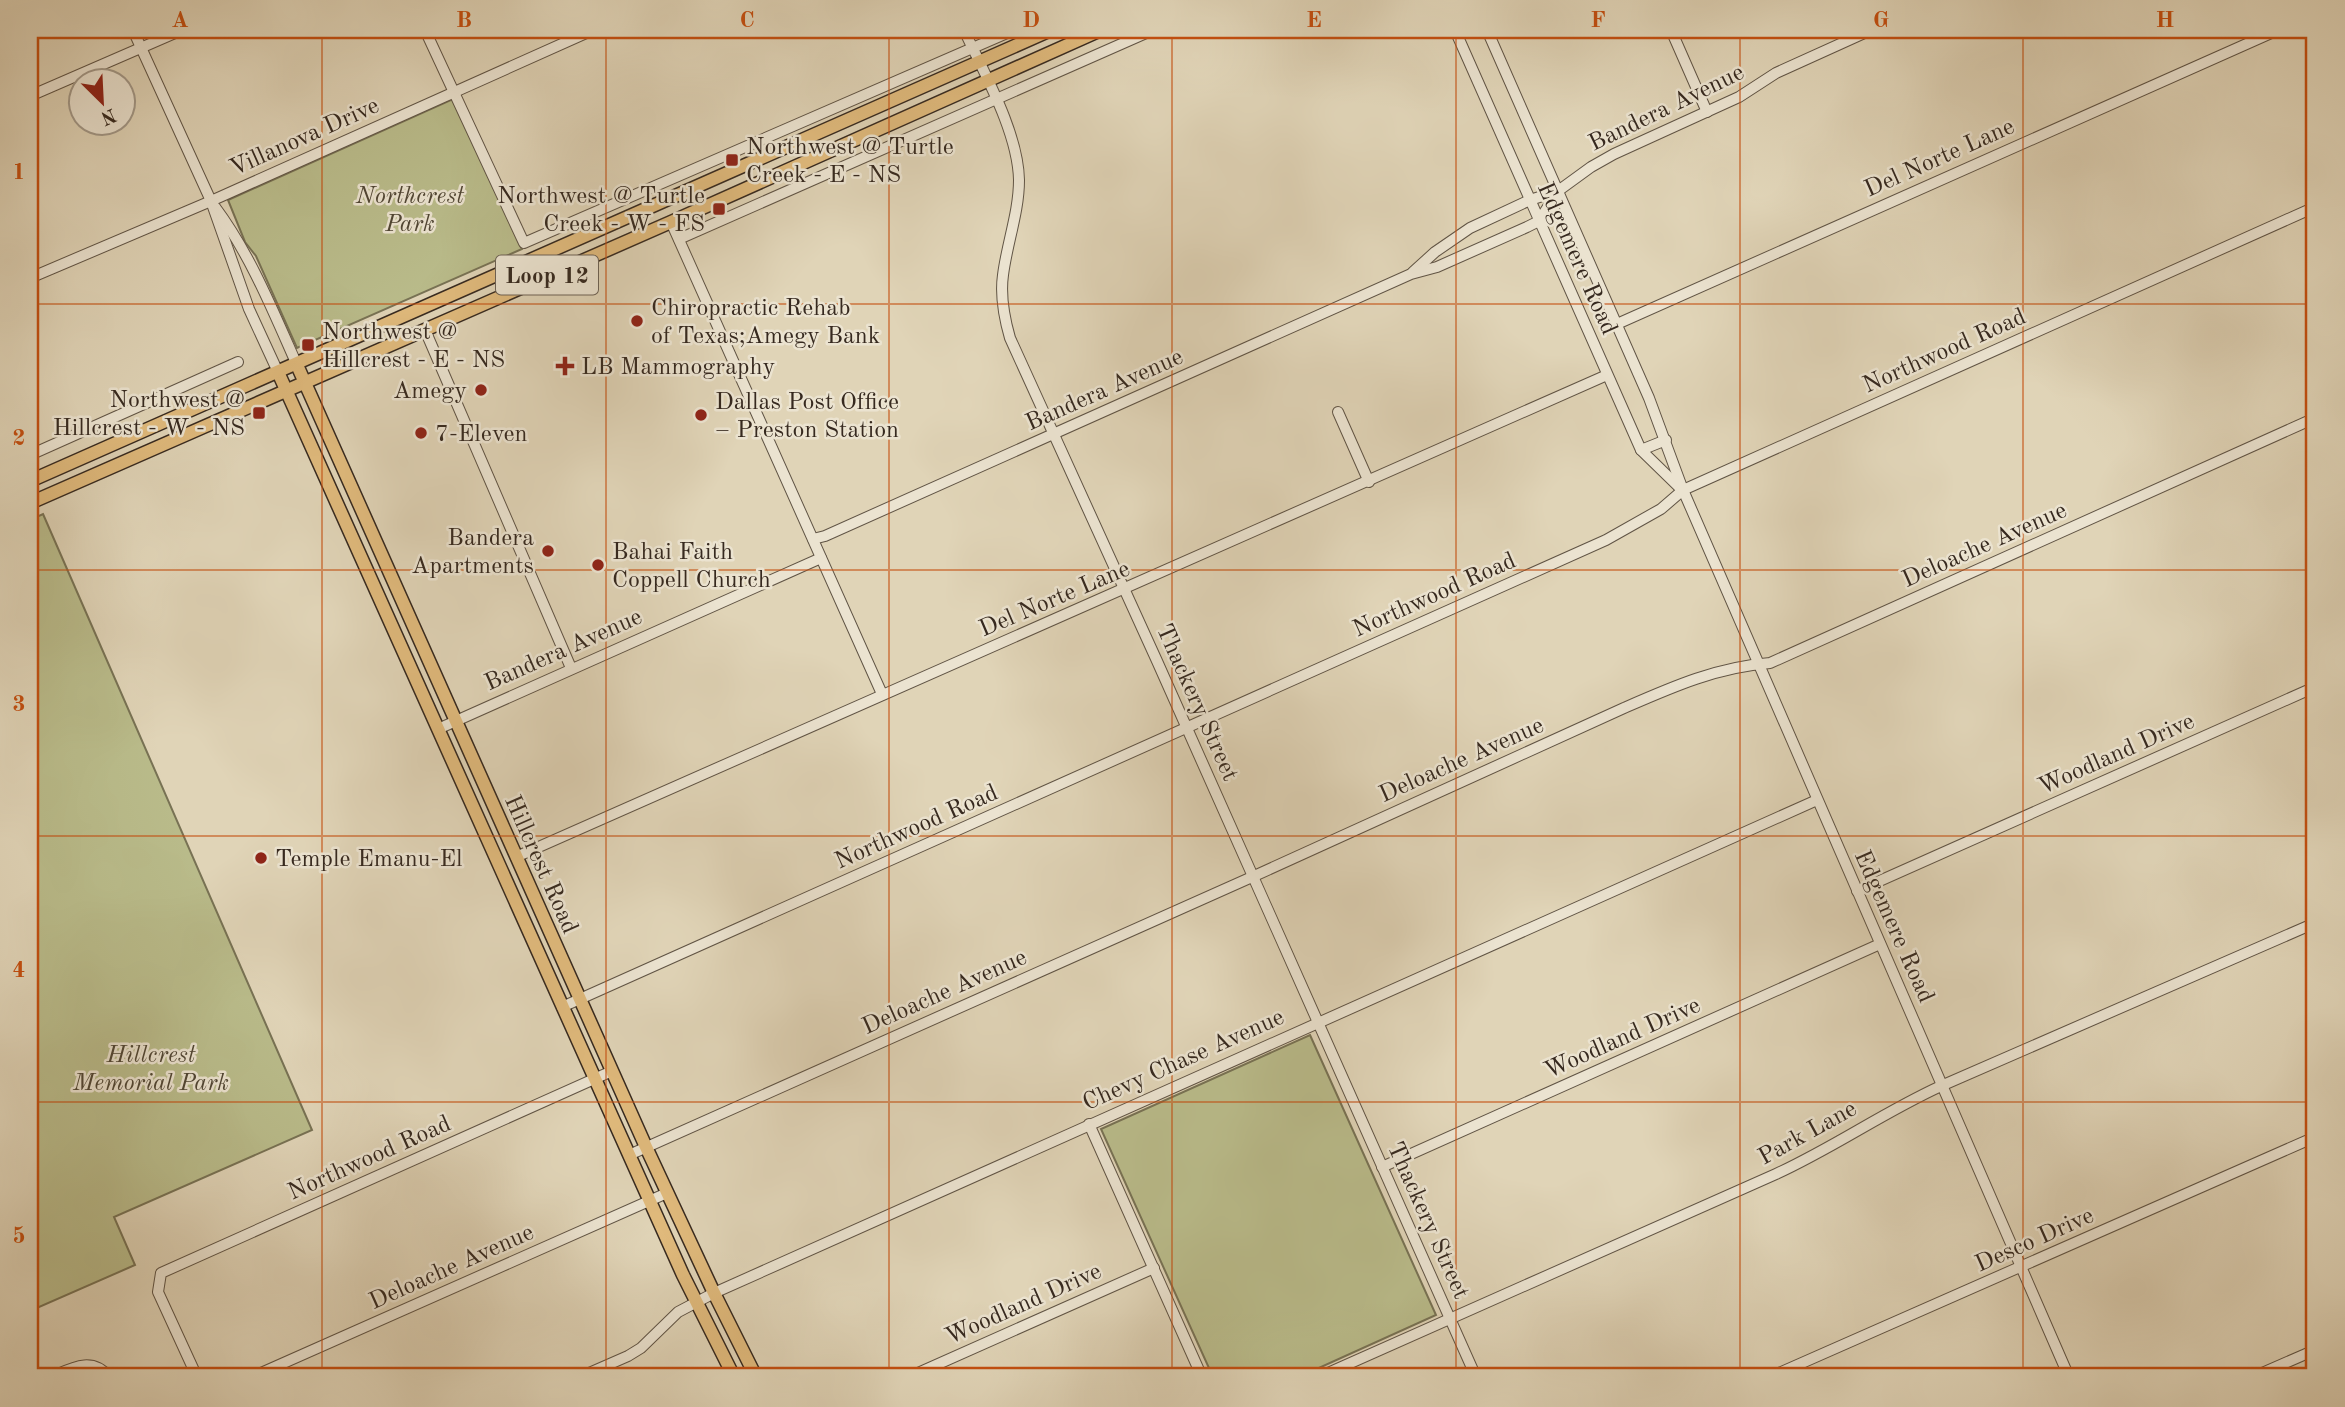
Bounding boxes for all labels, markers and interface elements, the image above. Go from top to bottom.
text: A [171,9,189,32]
text: B [456,9,472,32]
text: C [739,9,755,32]
text: D [1022,9,1040,32]
text: E [1306,9,1322,32]
text: F [1590,9,1606,32]
text: G [1873,9,1889,32]
text: H [2156,9,2174,32]
street label: Bandera Avenue [1585,61,1748,157]
north arrow [66,66,136,136]
street label: Villanova Drive [226,94,383,181]
text: N [97,104,118,127]
street label: Del Norte Lane [1861,115,2018,203]
place label: Northwest @ Turtle Creek - E - NS [746,136,954,188]
marker: Northwest @ Turtle Creek - E - NS [724,152,740,168]
text: 1 [12,161,26,184]
street label: Edgemere Road [1532,179,1621,339]
park label: Northcrest Park [355,185,465,237]
place label: Northwest @ Turtle Creek - W - FS [497,185,705,237]
marker: Northwest @ Turtle Creek - W - FS [711,201,727,217]
road number: Loop 12 [496,256,598,294]
place label: Chiropractic Rehab of Texas;Amegy Bank [651,297,880,349]
street label: Northwood Road [1860,305,2030,399]
marker: Chiropractic Rehab of Texas;Amegy Bank [629,313,645,329]
place label: Northwest @ Hillcrest - E - NS [322,321,505,373]
marker: Northwest @ Hillcrest - E - NS [300,337,316,353]
street label: Bandera Avenue [1022,345,1187,436]
marker: LB Mammography [555,356,575,376]
place label: LB Mammography [581,356,775,380]
place label: Amegy [393,380,467,404]
marker: Amegy [473,382,489,398]
place label: Northwest @ Hillcrest - W - NS [53,389,245,441]
place label: Dallas Post Office – Preston Station [715,391,899,443]
marker: Northwest @ Hillcrest - W - NS [251,405,267,421]
marker: Dallas Post Office – Preston Station [693,407,709,423]
place label: 7-Eleven [435,423,527,447]
marker: 7-Eleven [413,425,429,441]
text: 2 [12,427,26,450]
street label: Deloache Avenue [1899,499,2071,593]
place label: Bandera Apartments [411,527,534,579]
place label: Bahai Faith Coppell Church [612,541,771,593]
marker: Bandera Apartments [540,543,556,559]
street label: Northwood Road [1350,549,1520,643]
marker: Bahai Faith Coppell Church [590,557,606,573]
street label: Del Norte Lane [976,557,1134,642]
street label: Bandera Avenue [481,605,646,696]
street label: Thackery Street [1151,621,1241,785]
text: 3 [12,693,26,716]
street label: Woodland Drive [2035,710,2198,800]
street label: Deloache Avenue [1376,714,1548,808]
street label: Northwood Road [832,781,1002,875]
street label: Hillcrest Road [499,792,581,938]
street label: Edgemere Road [1849,847,1938,1007]
place label: Temple Emanu-El [275,848,462,872]
marker: Temple Emanu-El [253,850,269,866]
street label: Deloache Avenue [859,946,1031,1040]
text: 4 [12,959,26,982]
street label: Woodland Drive [1541,994,1704,1084]
street label: Chevy Chase Avenue [1079,1006,1288,1116]
park label: Hillcrest Memorial Park [72,1044,229,1096]
street label: Park Lane [1755,1097,1861,1170]
street label: Northwood Road [285,1112,455,1206]
street label: Thackery Street [1382,1139,1472,1303]
street label: Desco Drive [1972,1204,2098,1278]
street label: Deloache Avenue [366,1221,538,1315]
text: 5 [12,1225,26,1248]
street label: Woodland Drive [942,1260,1105,1350]

